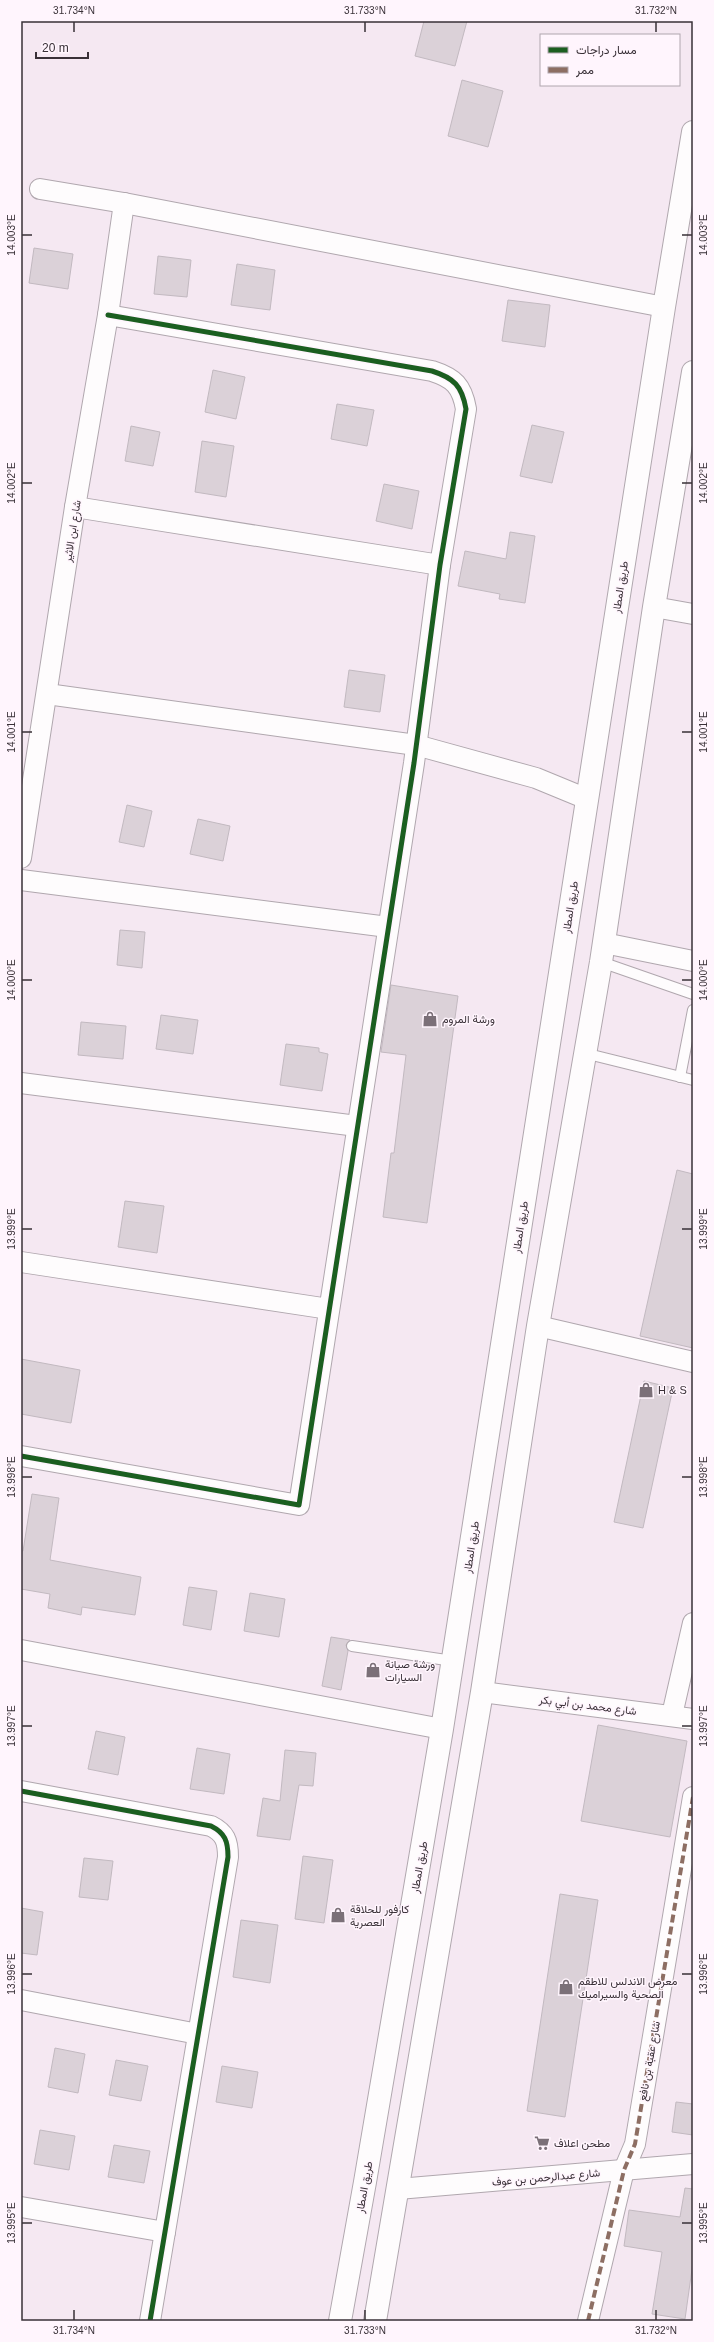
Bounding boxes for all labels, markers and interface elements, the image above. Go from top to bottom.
text: 31.734°N [53,5,95,16]
text: 31.733°N [344,5,386,16]
text: 31.732°N [635,5,677,16]
scale bar [36,34,88,60]
legend [540,34,680,86]
text: 20 m [42,41,69,55]
text: مسار دراجات [576,43,637,58]
text: ممر [575,63,594,78]
text: 14.003°E [6,214,17,256]
text: 14.003°E [698,214,709,256]
text: 14.002°E [6,462,17,504]
text: 14.002°E [698,462,709,504]
street label: شارع ابن الاثير [61,499,85,564]
street label: طريق المطار [610,560,631,615]
text: 14.001°E [6,711,17,753]
text: 14.001°E [698,711,709,753]
street label: طريق المطار [560,880,581,935]
text: 14.000°E [6,959,17,1001]
text: 14.000°E [698,959,709,1001]
shop icon: ورشة المروم [421,1010,439,1028]
place label: ورشة المروم [442,1013,495,1027]
street label: طريق المطار [510,1200,531,1255]
text: 13.999°E [6,1208,17,1250]
text: 13.999°E [698,1208,709,1250]
shop icon: H & S [637,1381,655,1399]
place label: H & S [658,1384,687,1396]
text: 13.998°E [6,1456,17,1498]
text: 13.998°E [698,1456,709,1498]
street label: طريق المطار [461,1520,482,1575]
place label: ورشة صيانة السيارات [385,1658,435,1684]
shop icon: ورشة صيانة السيارات [364,1661,382,1679]
street label: شارع محمد بن أبي بكر [537,1693,638,1721]
text: 13.997°E [6,1705,17,1747]
text: 13.997°E [698,1705,709,1747]
street label: طريق المطار [408,1840,430,1895]
place label: كارفور للحلاقة العصرية [350,1903,409,1929]
shop icon: كارفور للحلاقة العصرية [329,1906,347,1924]
text: 13.996°E [6,1953,17,1995]
text: 13.996°E [698,1953,709,1995]
place label: معرض الاندلس للاطقم الصحية والسيراميك [578,1975,677,2001]
shop icon: معرض الاندلس للاطقم الصحية والسيراميك [557,1978,575,1996]
street label: شارع عقبة بن نافع [636,2020,664,2102]
supermarket icon: مطحن اعلاف [533,2134,551,2152]
place label: مطحن اعلاف [554,2137,610,2150]
street label: طريق المطار [353,2160,375,2215]
street label: شارع عبدالرحمن بن عوف [491,2166,601,2190]
text: 13.995°E [6,2202,17,2244]
text: 13.995°E [698,2202,709,2244]
text: 31.734°N [53,2325,95,2336]
text: 31.733°N [344,2325,386,2336]
text: 31.732°N [635,2325,677,2336]

